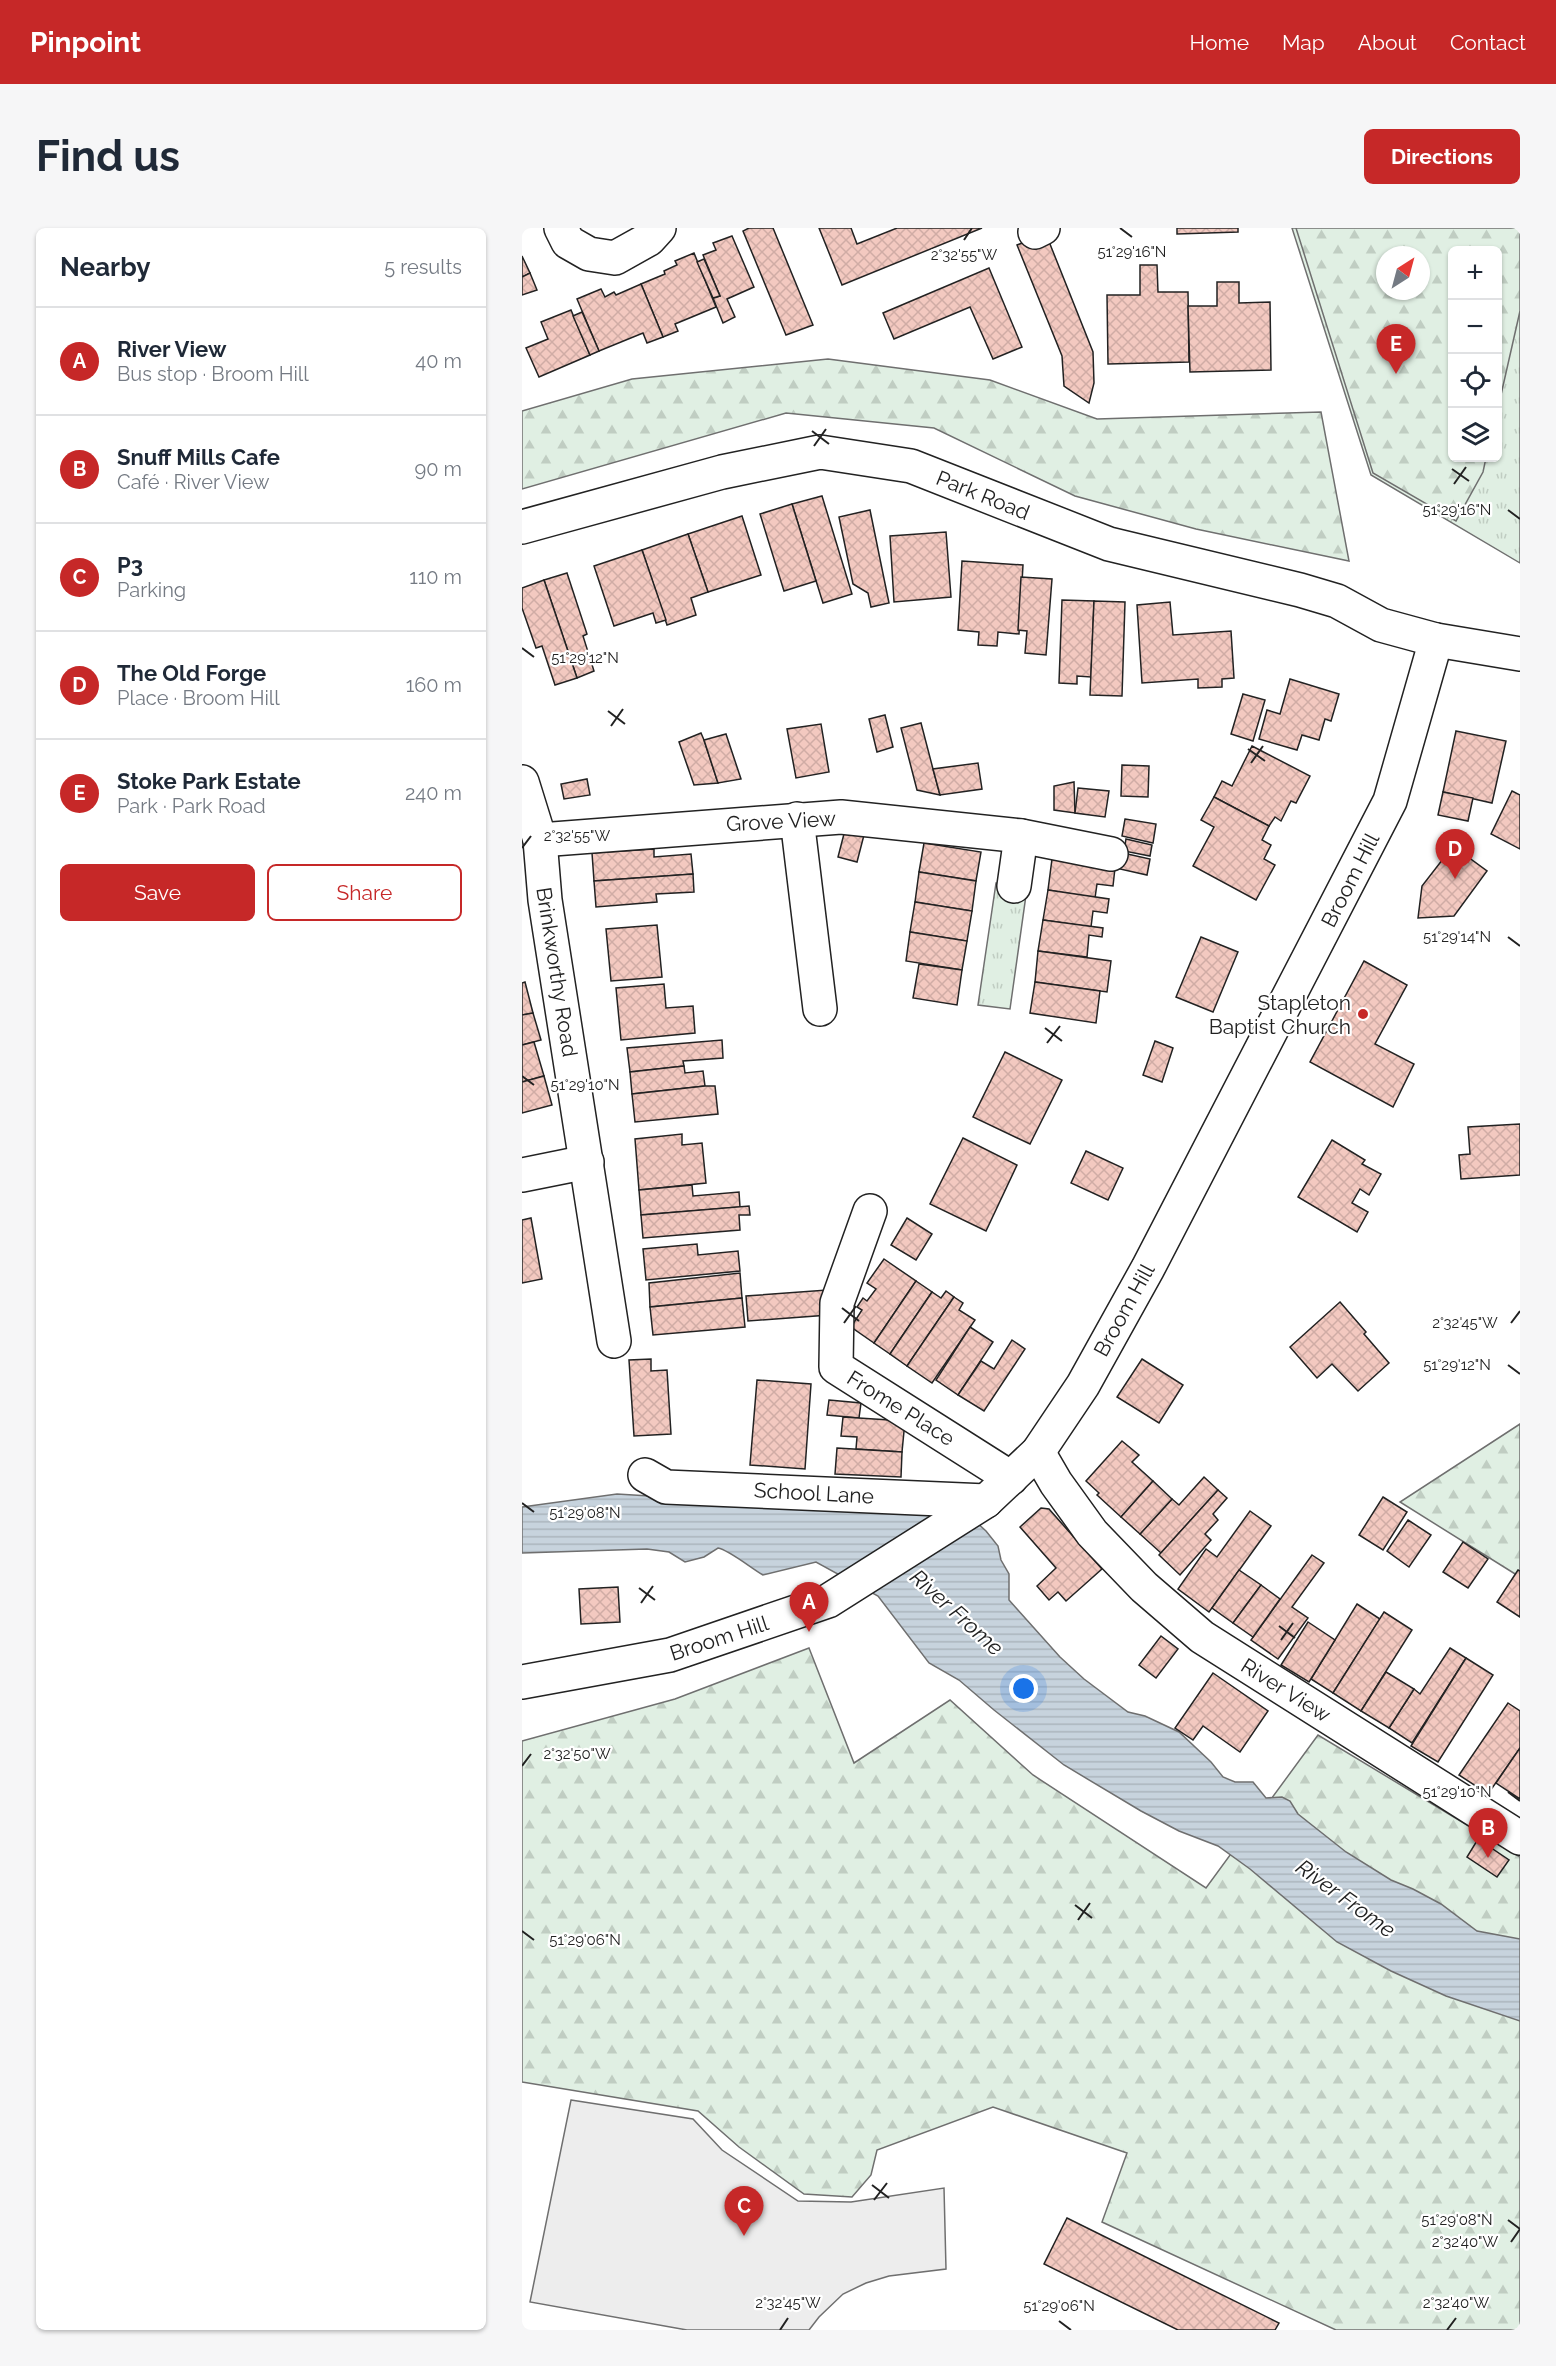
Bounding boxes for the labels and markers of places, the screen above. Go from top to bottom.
pin: E [1376,324,1416,374]
pin: D [1436,830,1474,879]
place label: Stapleton Baptist Church [1209,990,1351,1039]
marker: Stapleton Baptist Church [1356,1007,1370,1021]
pin: A [790,1582,828,1632]
pin: B [1468,1808,1508,1858]
pin: C [724,2186,764,2236]

